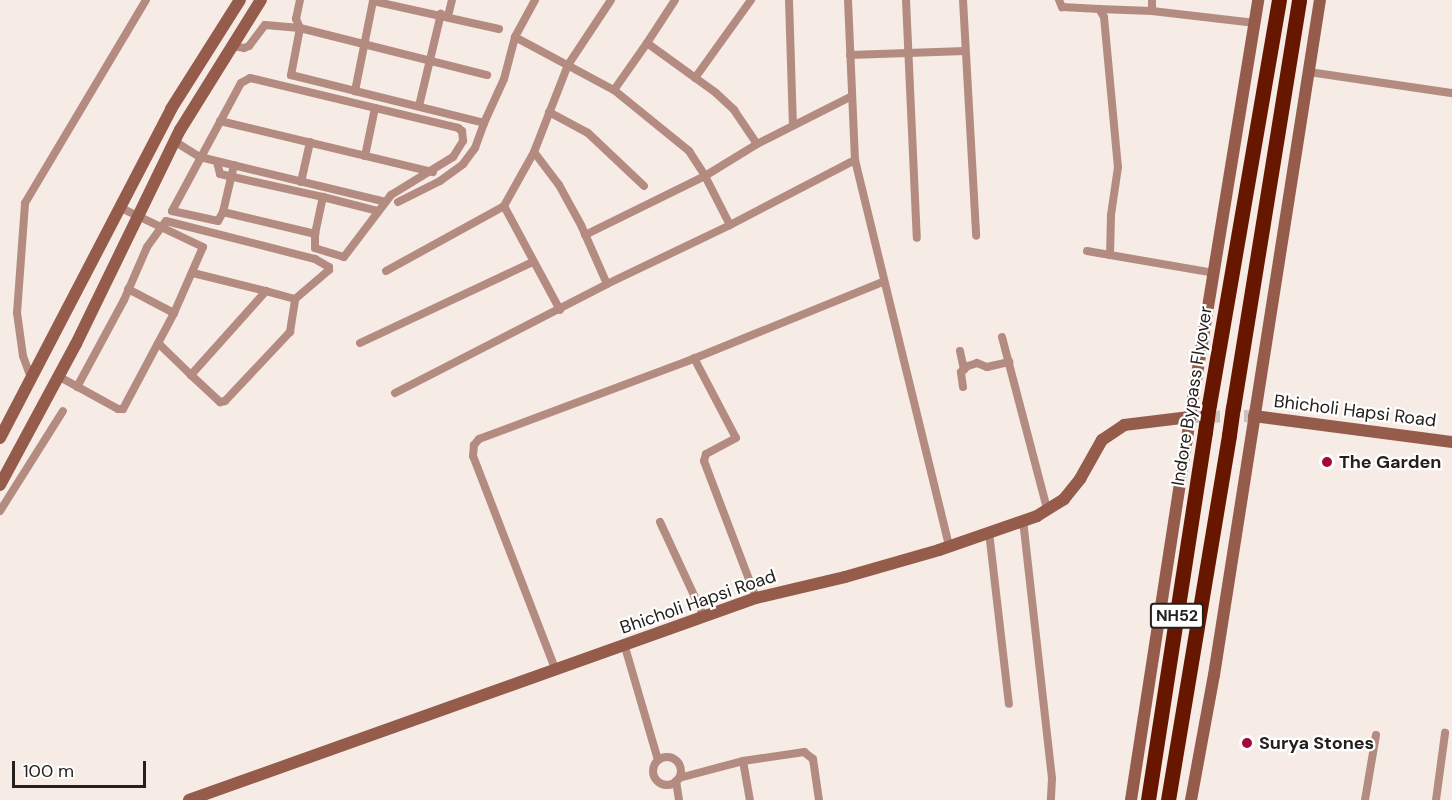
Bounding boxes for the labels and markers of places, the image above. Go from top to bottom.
place label: The Garden [1339,451,1441,473]
marker: The Garden [1320,455,1334,469]
place label: Surya Stones [1259,732,1374,754]
marker: Surya Stones [1240,736,1254,750]

